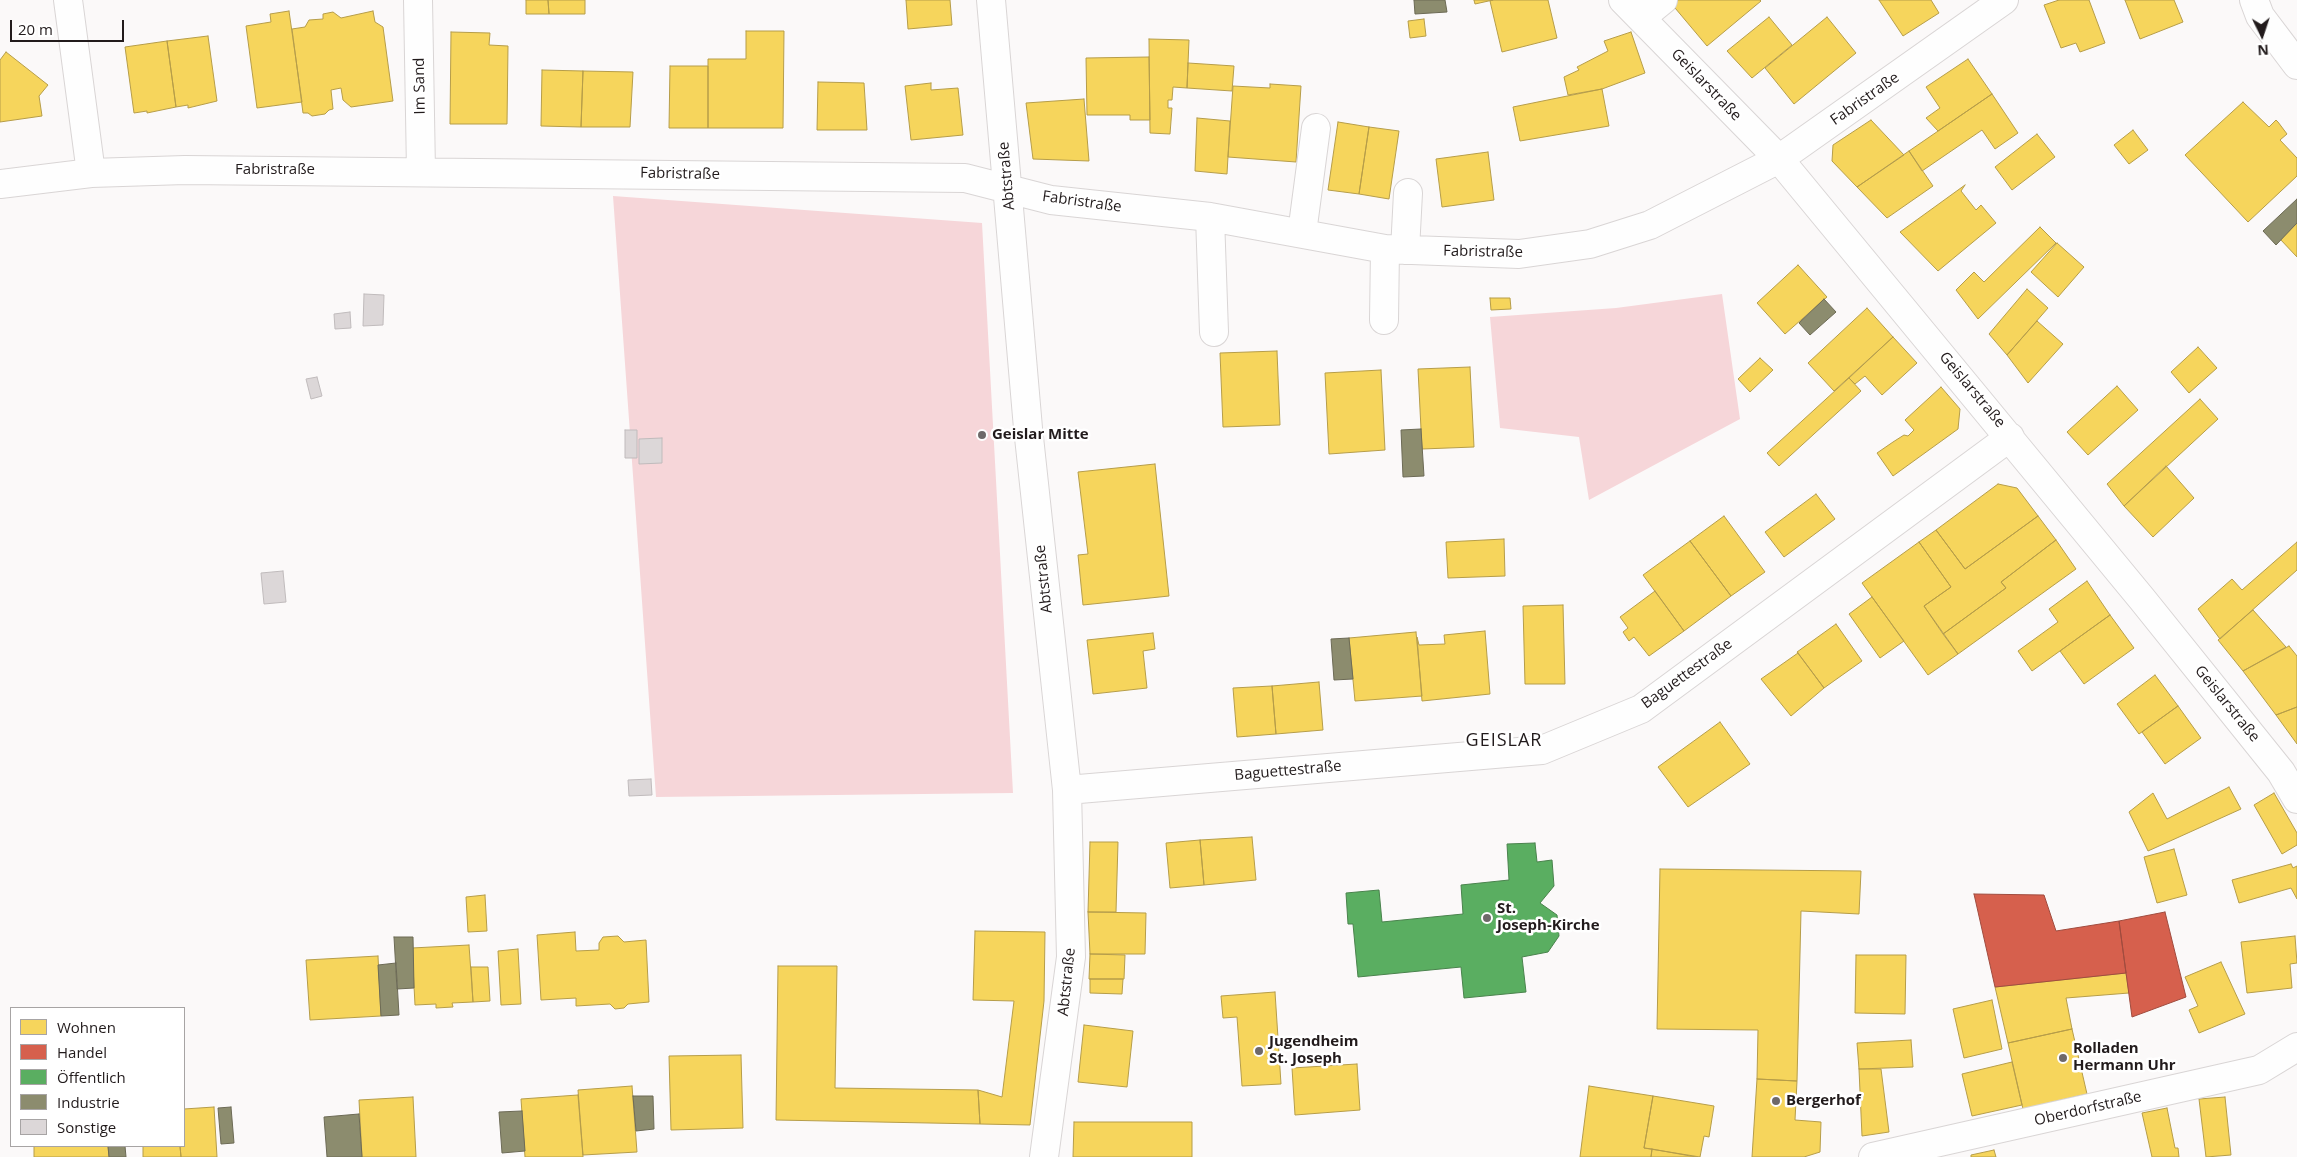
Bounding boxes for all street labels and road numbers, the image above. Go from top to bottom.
street label: Geislarstraße [1667,45,1745,125]
street label: Im Sand [411,57,429,115]
street label: Fabristraße [1827,69,1903,129]
street label: Abtstraße [995,141,1019,211]
street label: Fabristraße [235,161,315,179]
street label: Fabristraße [640,164,720,184]
street label: Fabristraße [1041,188,1123,216]
street label: Fabristraße [1443,242,1523,262]
street label: Geislarstraße [1935,349,2009,431]
street label: Abtstraße [1031,544,1057,614]
street label: Baguettestraße [1638,635,1736,713]
street label: Geislarstraße [2191,662,2263,746]
street label: Baguettestraße [1234,757,1342,785]
street label: Abtstraße [1054,947,1080,1017]
street label: Oberdorfstraße [2033,1088,2143,1130]

